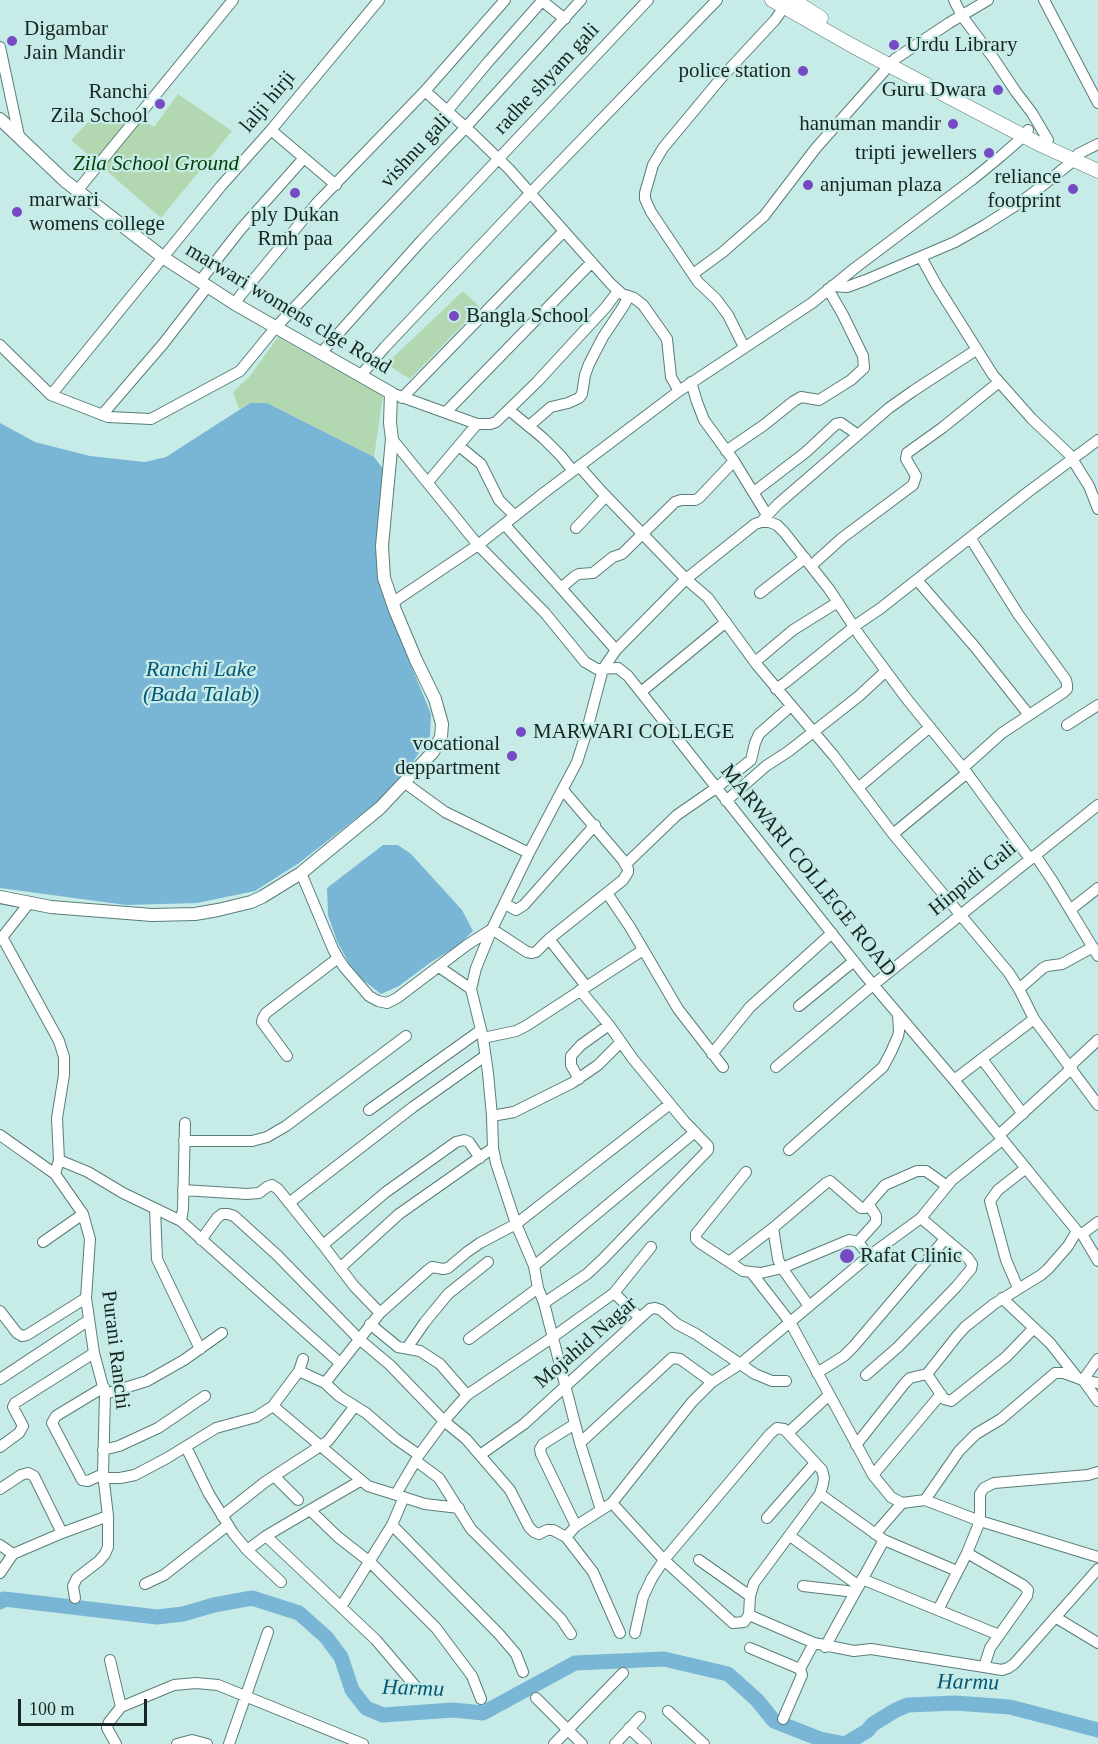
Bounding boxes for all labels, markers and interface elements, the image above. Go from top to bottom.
place label: Digambar Jain Mandir [24,16,125,66]
street label: radhe shyam gali [489,18,605,140]
place label: Urdu Library [906,32,1017,58]
marker: Digambar Jain Mandir [5,34,19,48]
marker: Urdu Library [887,38,901,52]
place label: police station [678,58,791,84]
marker: police station [796,64,810,78]
street label: lalji hirji [235,66,301,138]
place label: Guru Dwara [882,77,986,103]
place label: Ranchi Zila School [51,79,148,129]
marker: Guru Dwara [991,83,1005,97]
marker: Ranchi Zila School [153,97,167,111]
street label: vishnu gali [375,108,457,194]
place label: hanuman mandir [799,111,941,137]
marker: hanuman mandir [946,117,960,131]
place label: tripti jewellers [855,140,977,166]
marker: tripti jewellers [982,146,996,160]
park label: Zila School Ground [73,151,239,177]
place label: reliance footprint [988,164,1061,214]
place label: anjuman plaza [820,172,942,198]
marker: anjuman plaza [801,178,815,192]
marker: reliance footprint [1066,182,1080,196]
marker: ply Dukan Rmh paa [288,186,302,200]
place label: marwari womens college [29,187,165,237]
place label: ply Dukan Rmh paa [251,202,339,252]
marker: marwari womens college [10,205,24,219]
street label: marwari womens clge Road [181,238,395,380]
place label: Bangla School [466,303,589,329]
marker: Bangla School [447,309,461,323]
water label: Ranchi Lake (Bada Talab) [143,657,259,708]
place label: MARWARI COLLEGE [533,719,734,745]
marker: MARWARI COLLEGE [514,725,528,739]
place label: vocational deppartment [395,731,500,781]
marker: vocational deppartment [505,749,519,763]
street label: MARWARI COLLEGE ROAD [715,760,901,982]
street label: Hinpidi Gali [924,836,1022,922]
place label: Rafat Clinic [860,1243,962,1269]
marker: Rafat Clinic [838,1247,856,1265]
street label: Purani Ranchi [95,1289,135,1411]
street label: Mojahid Nagar [530,1292,642,1394]
water label: Harmu [937,1669,999,1697]
water label: Harmu [381,1675,445,1703]
scale bar [21,1687,150,1725]
text: 100 m [29,1699,75,1719]

